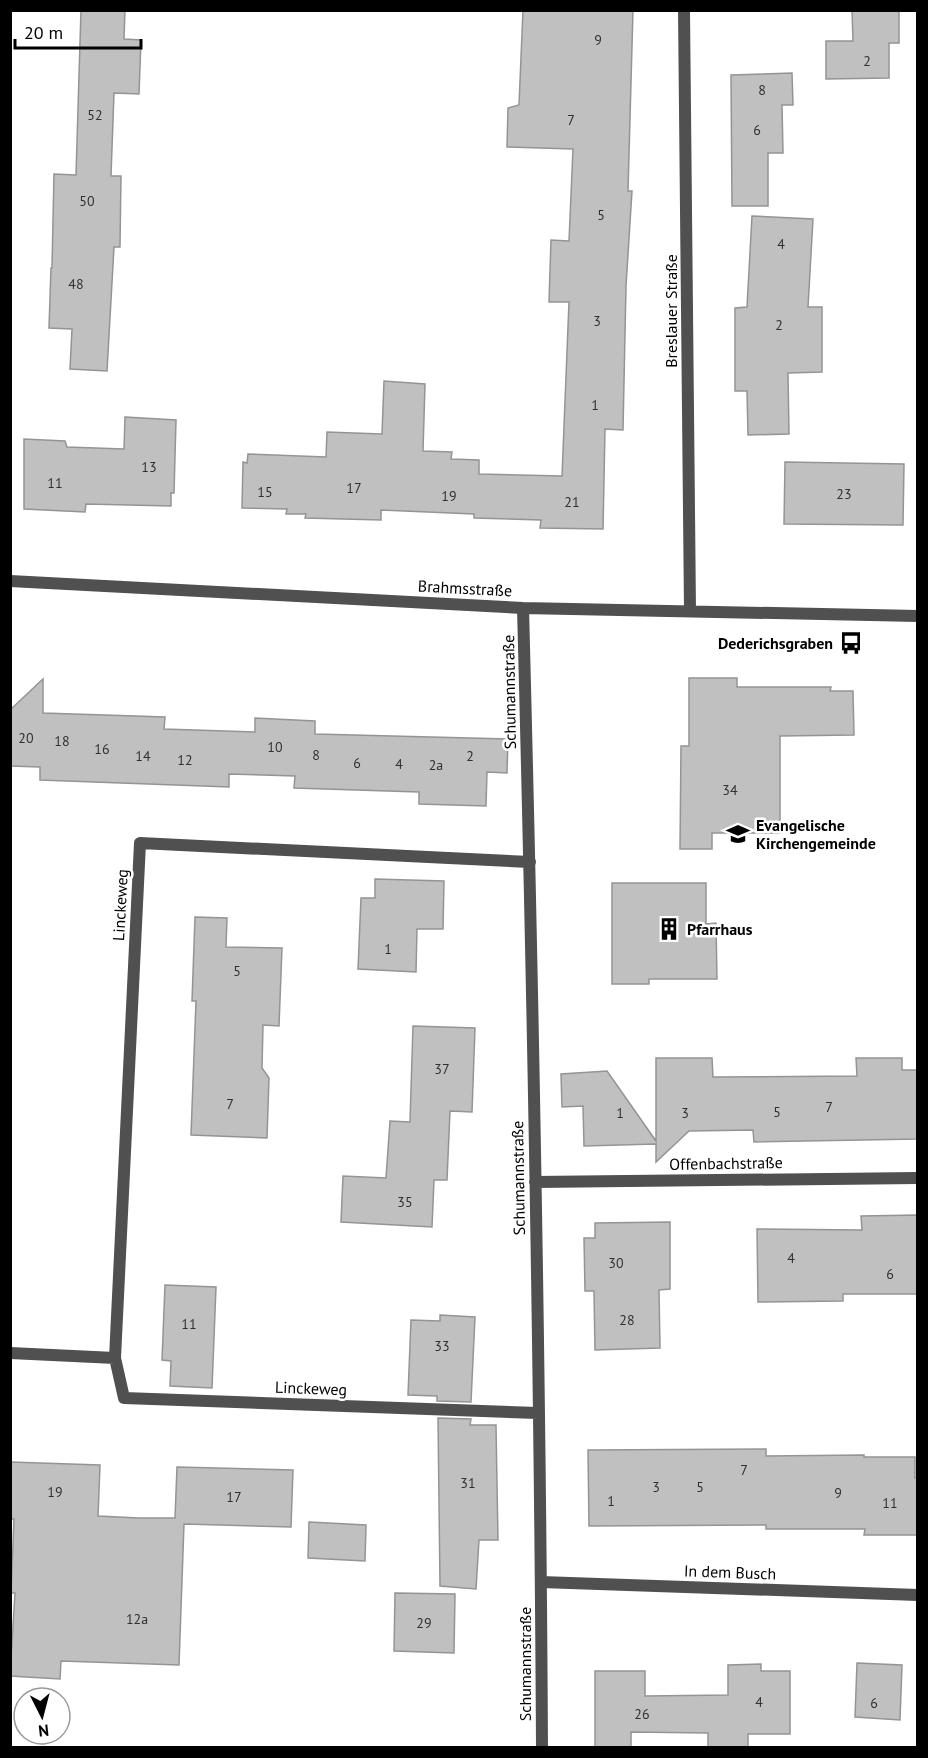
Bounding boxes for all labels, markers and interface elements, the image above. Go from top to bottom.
scale bar [15,12,141,50]
text: 20 m [24,21,63,44]
house number: 9 [594,31,602,49]
house number: 2 [863,52,871,70]
house number: 8 [758,81,766,99]
house number: 52 [87,106,103,124]
house number: 7 [567,111,575,129]
house number: 6 [753,121,761,139]
house number: 50 [79,192,95,210]
house number: 5 [597,206,605,224]
house number: 4 [777,235,785,253]
street label: Breslauer Straße [661,254,681,368]
house number: 48 [68,275,84,293]
house number: 3 [593,312,601,330]
house number: 2 [775,316,783,334]
house number: 1 [591,396,599,414]
house number: 13 [141,458,157,476]
house number: 11 [47,474,63,492]
house number: 17 [346,479,362,497]
house number: 15 [257,483,273,501]
house number: 23 [836,485,852,503]
house number: 19 [441,487,457,505]
house number: 21 [564,493,580,511]
street label: Brahmsstraße [417,576,513,600]
bus stop icon: Dederichsgraben [838,630,864,656]
place label: Dederichsgraben [718,633,833,653]
street label: Schumannstraße [498,635,520,749]
house number: 20 [18,729,34,747]
house number: 18 [54,732,70,750]
house number: 10 [267,738,283,756]
house number: 16 [94,740,110,758]
house number: 8 [312,746,320,764]
house number: 14 [135,747,151,765]
house number: 2 [466,747,474,765]
house number: 12 [177,751,193,769]
house number: 6 [353,754,361,772]
house number: 4 [395,755,403,773]
house number: 2a [429,756,443,774]
house number: 34 [722,781,738,799]
place label: Evangelische Kirchengemeinde [756,815,876,853]
school or university icon: Evangelische Kirchengemeinde [725,821,751,847]
street label: Linckeweg [108,868,132,942]
building icon: Pfarrhaus [656,916,682,942]
place label: Pfarrhaus [687,919,753,939]
house number: 1 [384,940,392,958]
house number: 5 [233,962,241,980]
house number: 37 [434,1060,450,1078]
house number: 7 [226,1095,234,1113]
house number: 7 [825,1098,833,1116]
house number: 5 [773,1103,781,1121]
house number: 1 [616,1104,624,1122]
house number: 3 [681,1104,689,1122]
street label: Schumannstraße [507,1121,529,1235]
street label: Offenbachstraße [669,1152,783,1174]
house number: 35 [397,1193,413,1211]
house number: 4 [787,1249,795,1267]
house number: 30 [608,1254,624,1272]
house number: 6 [886,1265,894,1283]
house number: 28 [619,1311,635,1329]
house number: 11 [181,1315,197,1333]
house number: 33 [434,1337,450,1355]
street label: Linckeweg [275,1377,347,1399]
house number: 7 [740,1461,748,1479]
house number: 31 [460,1474,476,1492]
house number: 3 [652,1478,660,1496]
house number: 5 [696,1478,704,1496]
house number: 19 [47,1483,63,1501]
house number: 9 [834,1484,842,1502]
house number: 17 [226,1488,242,1506]
house number: 1 [607,1492,615,1510]
house number: 11 [882,1494,898,1512]
street label: In dem Busch [683,1560,777,1584]
street label: Schumannstraße [515,1607,535,1721]
house number: 12a [126,1610,148,1628]
house number: 29 [416,1614,432,1632]
north arrow [12,1686,72,1746]
house number: 4 [755,1693,763,1711]
house number: 6 [870,1694,878,1712]
house number: 26 [634,1705,650,1723]
text: N [37,1720,50,1741]

